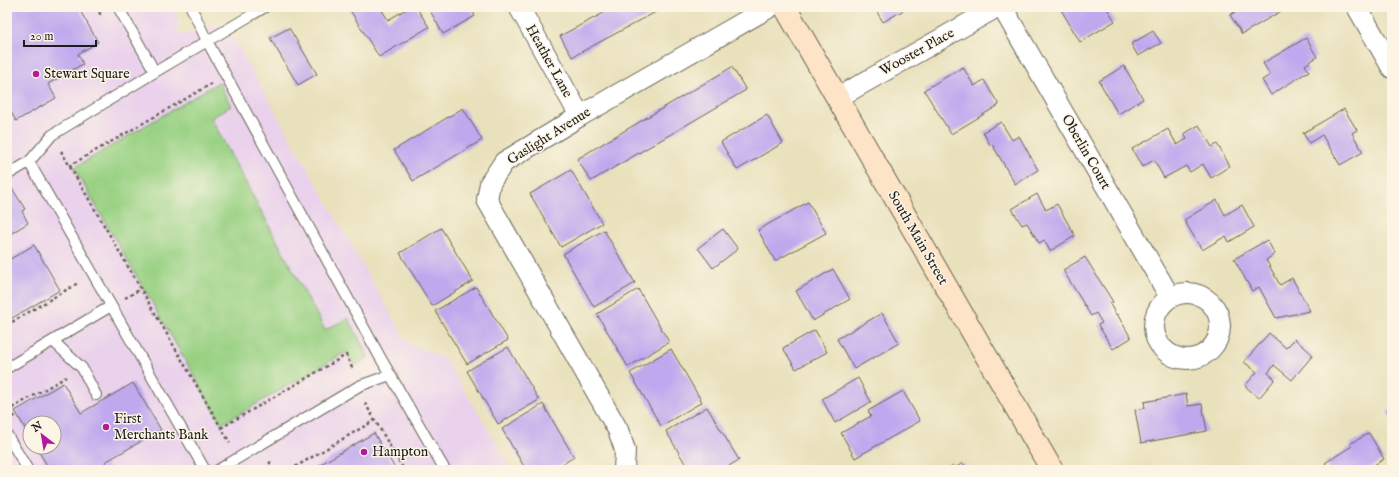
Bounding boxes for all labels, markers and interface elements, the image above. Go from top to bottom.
street label: Heather Lane [521,21,577,101]
scale bar [24,22,96,48]
street label: Wooster Place [877,24,958,80]
text: 20 m [30,29,53,44]
place label: Stewart Square [44,65,130,83]
marker: Stewart Square [31,69,41,79]
street label: Gaslight Avenue [504,103,595,169]
street label: Oberlin Court [1057,111,1115,193]
street label: South Main Street [884,188,952,288]
place label: First Merchants Bank [114,410,209,444]
north arrow [22,415,62,455]
text: N [29,419,45,436]
marker: First Merchants Bank [101,422,111,432]
place label: Hampton [372,443,429,461]
marker: Hampton [359,447,369,457]

